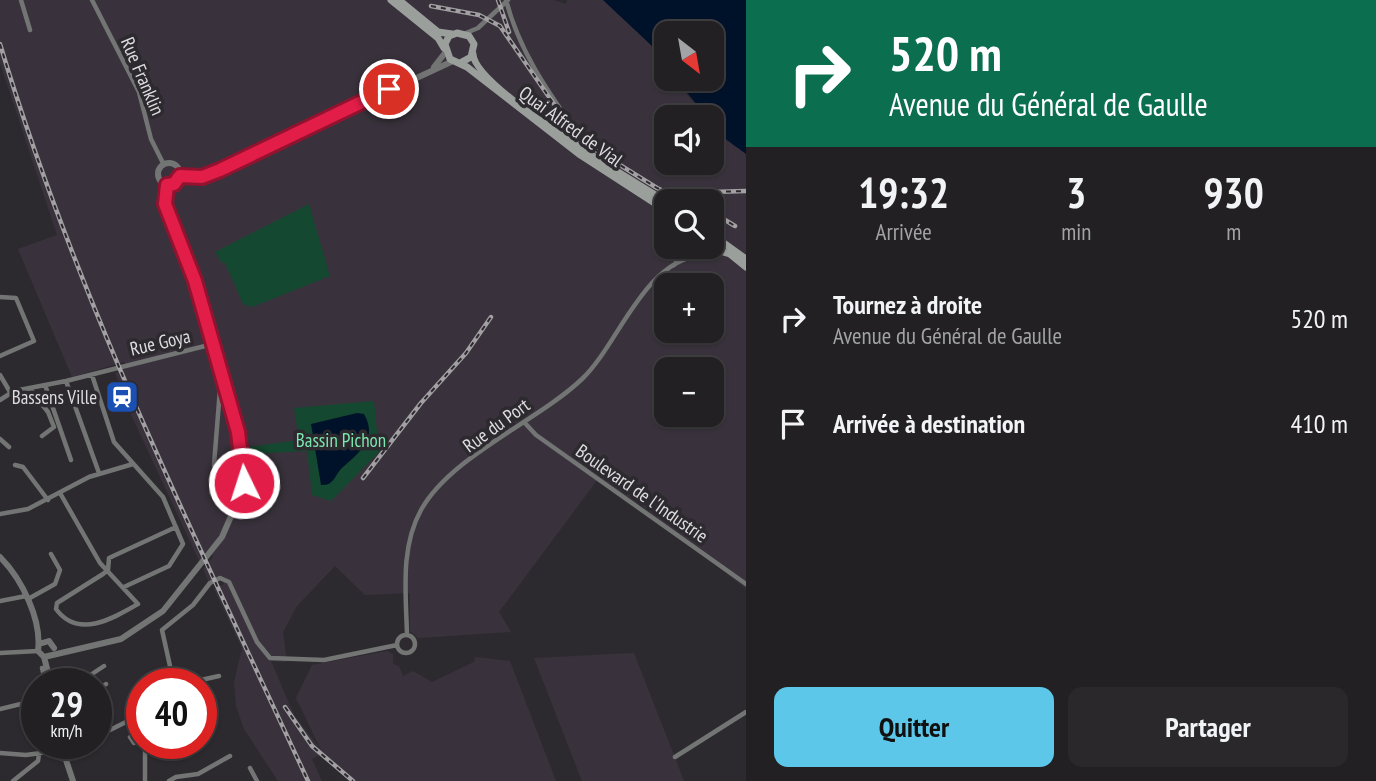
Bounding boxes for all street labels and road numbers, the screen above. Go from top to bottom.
street label: Rue Franklin [116,33,170,119]
street label: Quai Alfred de Vial [515,80,628,172]
street label: Rue Goya [127,323,193,361]
street label: Rue du Port [458,392,535,457]
street label: Boulevard de l'Industrie [571,438,713,548]

